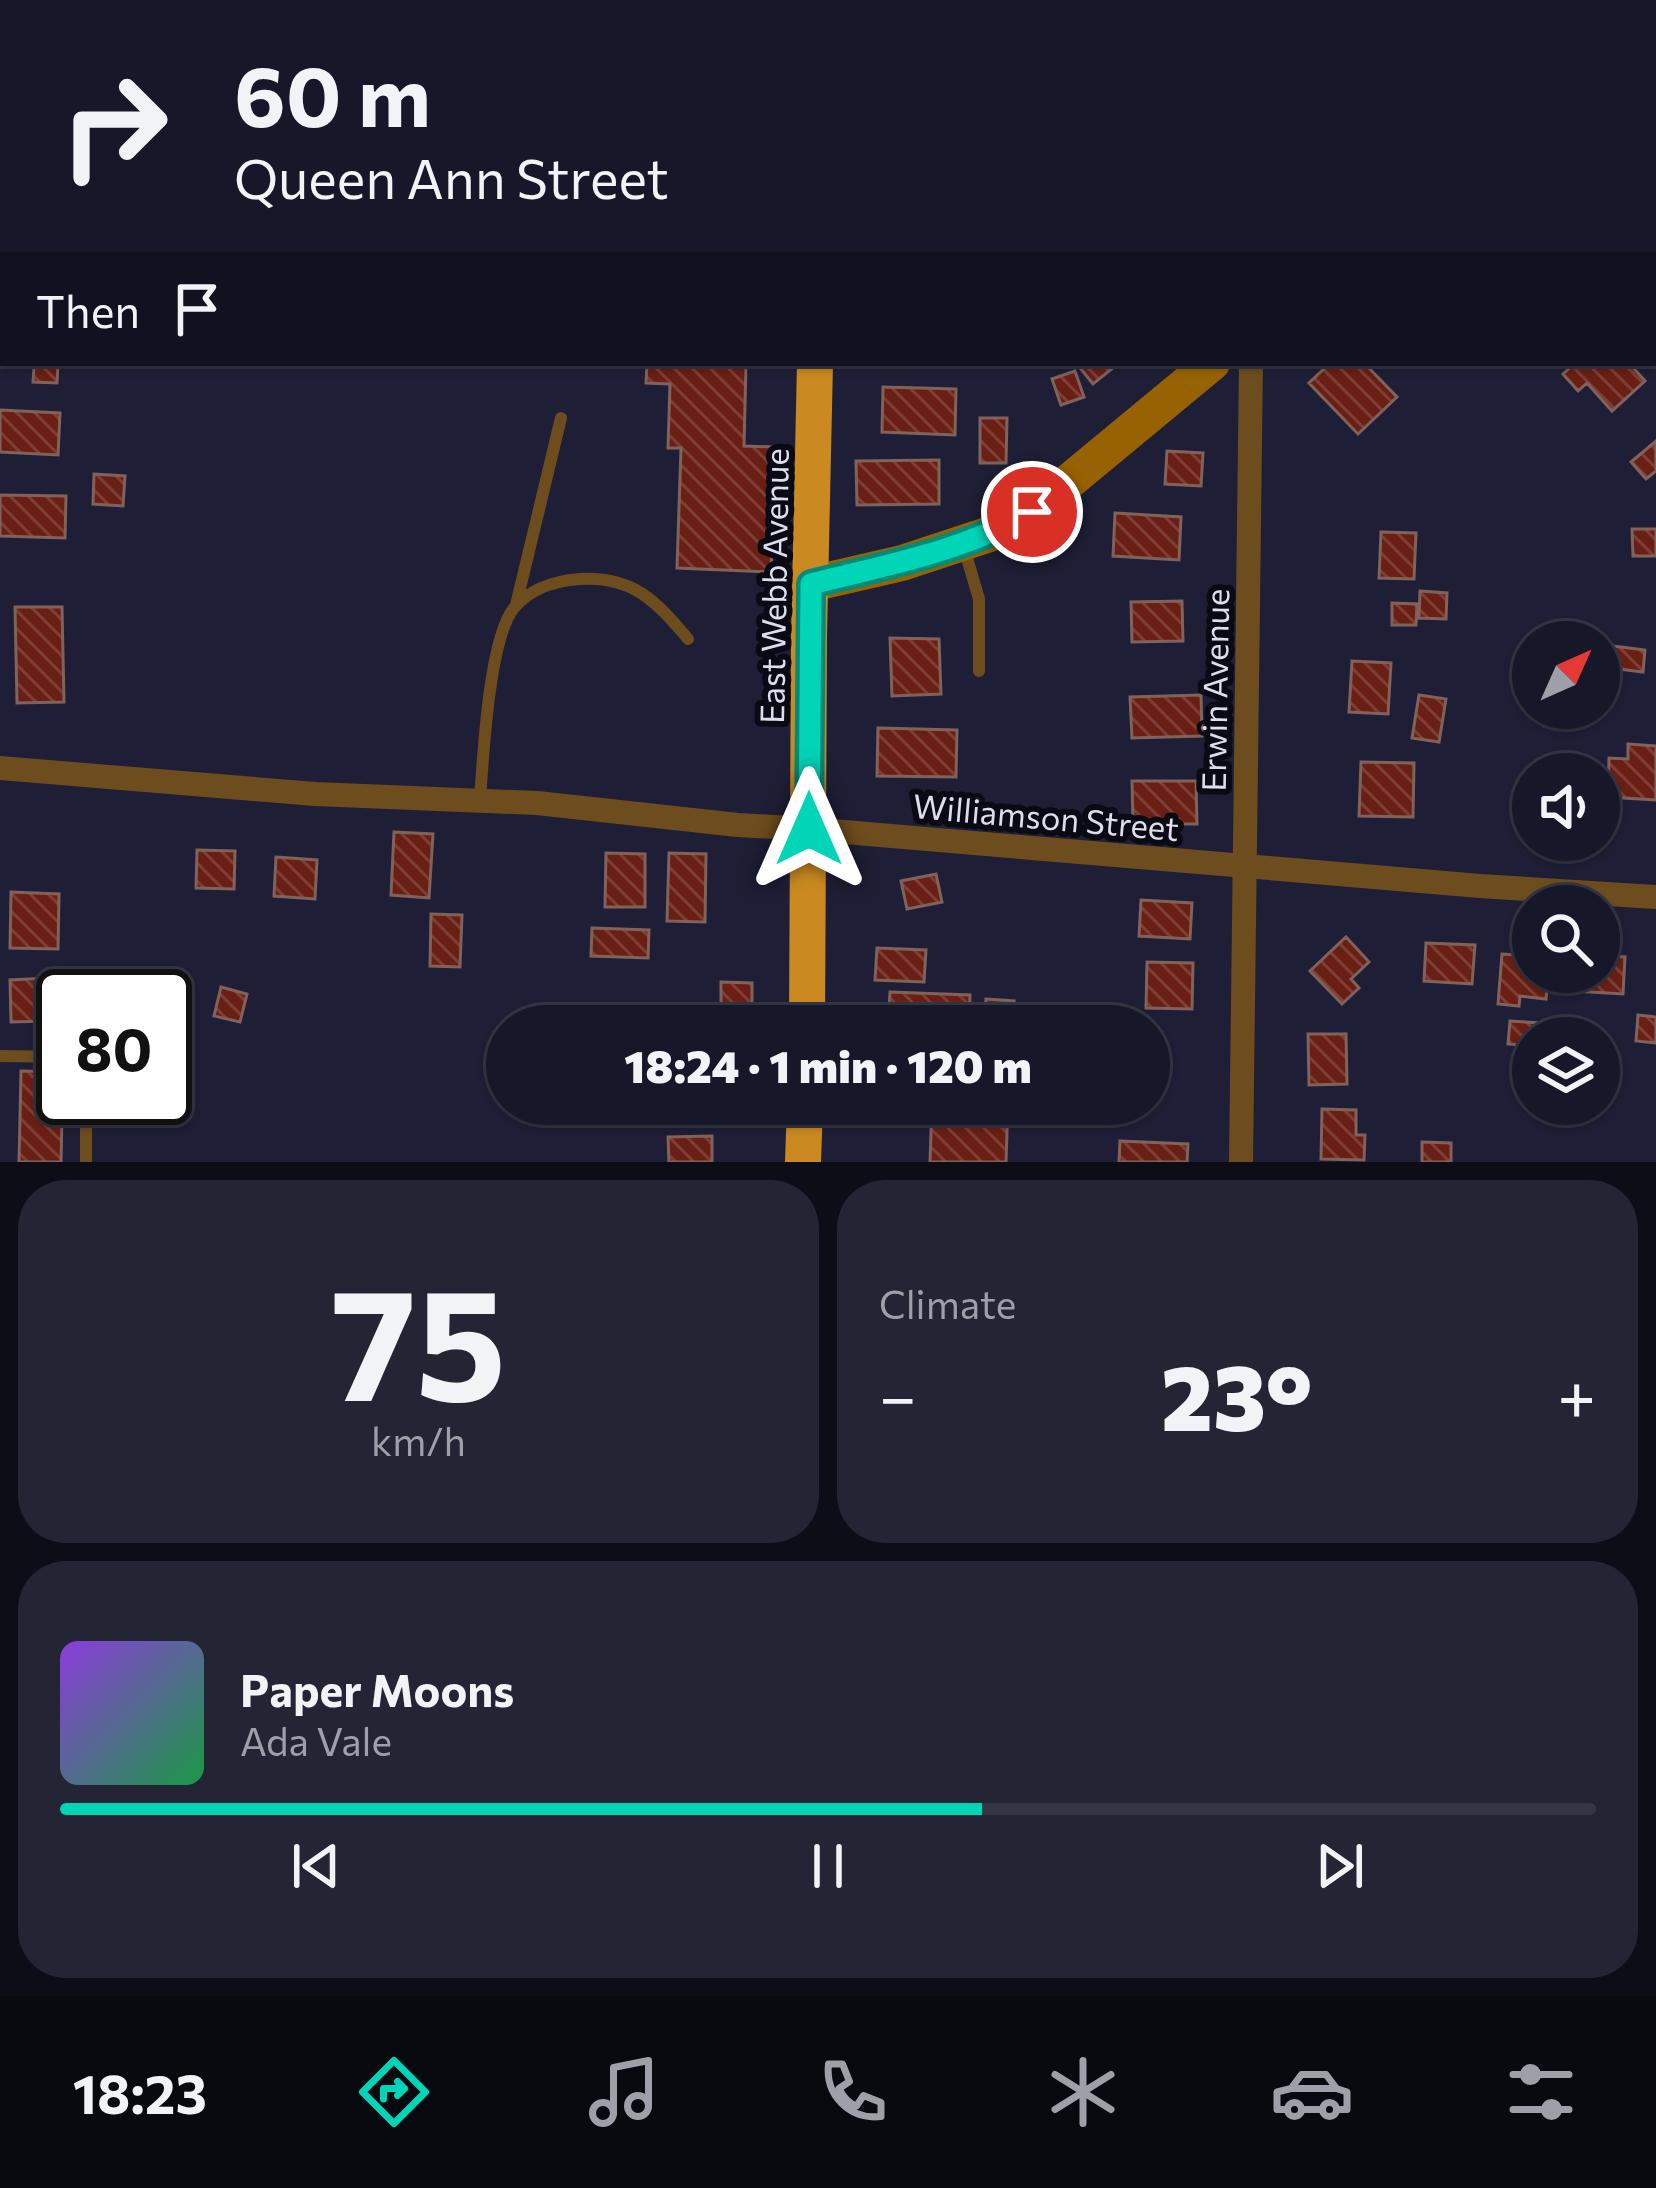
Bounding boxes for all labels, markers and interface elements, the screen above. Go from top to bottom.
text: 60 m [234,42,431,144]
icon: right [36,48,192,204]
text: Queen Ann Street [234,144,669,210]
icon: arrive [164,276,230,342]
text: Then [36,282,140,337]
street label: East Webb Avenue [750,448,796,724]
pin [981,461,1083,563]
icon: arrive [999,479,1065,545]
street label: Erwin Avenue [1192,588,1236,792]
north arrow [1512,621,1620,729]
map controls [1512,621,1620,1125]
button: sound [1512,753,1620,861]
position arrow [746,766,872,892]
street label: Williamson Street [911,784,1181,848]
button: search [1512,885,1620,993]
speed limit sign: 80 [36,969,192,1125]
button: layers [1512,1017,1620,1125]
text: 18:24 · 1 min · 120 m [624,1037,1032,1092]
text: 75 [331,1242,506,1433]
text: Climate [879,1279,1016,1327]
text: 23° [1161,1339,1313,1450]
text: − [879,1354,917,1435]
text: + [1557,1354,1596,1435]
text: km/h [371,1416,466,1464]
text: Paper Moons [240,1661,514,1716]
text: Ada Vale [240,1716,392,1764]
icon: previous [283,1833,349,1899]
icon: pause [795,1833,861,1899]
icon: next [1307,1833,1373,1899]
icon: directions [352,2050,436,2134]
icon: music [582,2050,666,2134]
icon: phone [811,2050,895,2134]
icon: climate [1041,2050,1125,2134]
icon: car [1270,2050,1354,2134]
icon: filters [1499,2050,1583,2134]
text: 18:23 [73,2059,207,2125]

